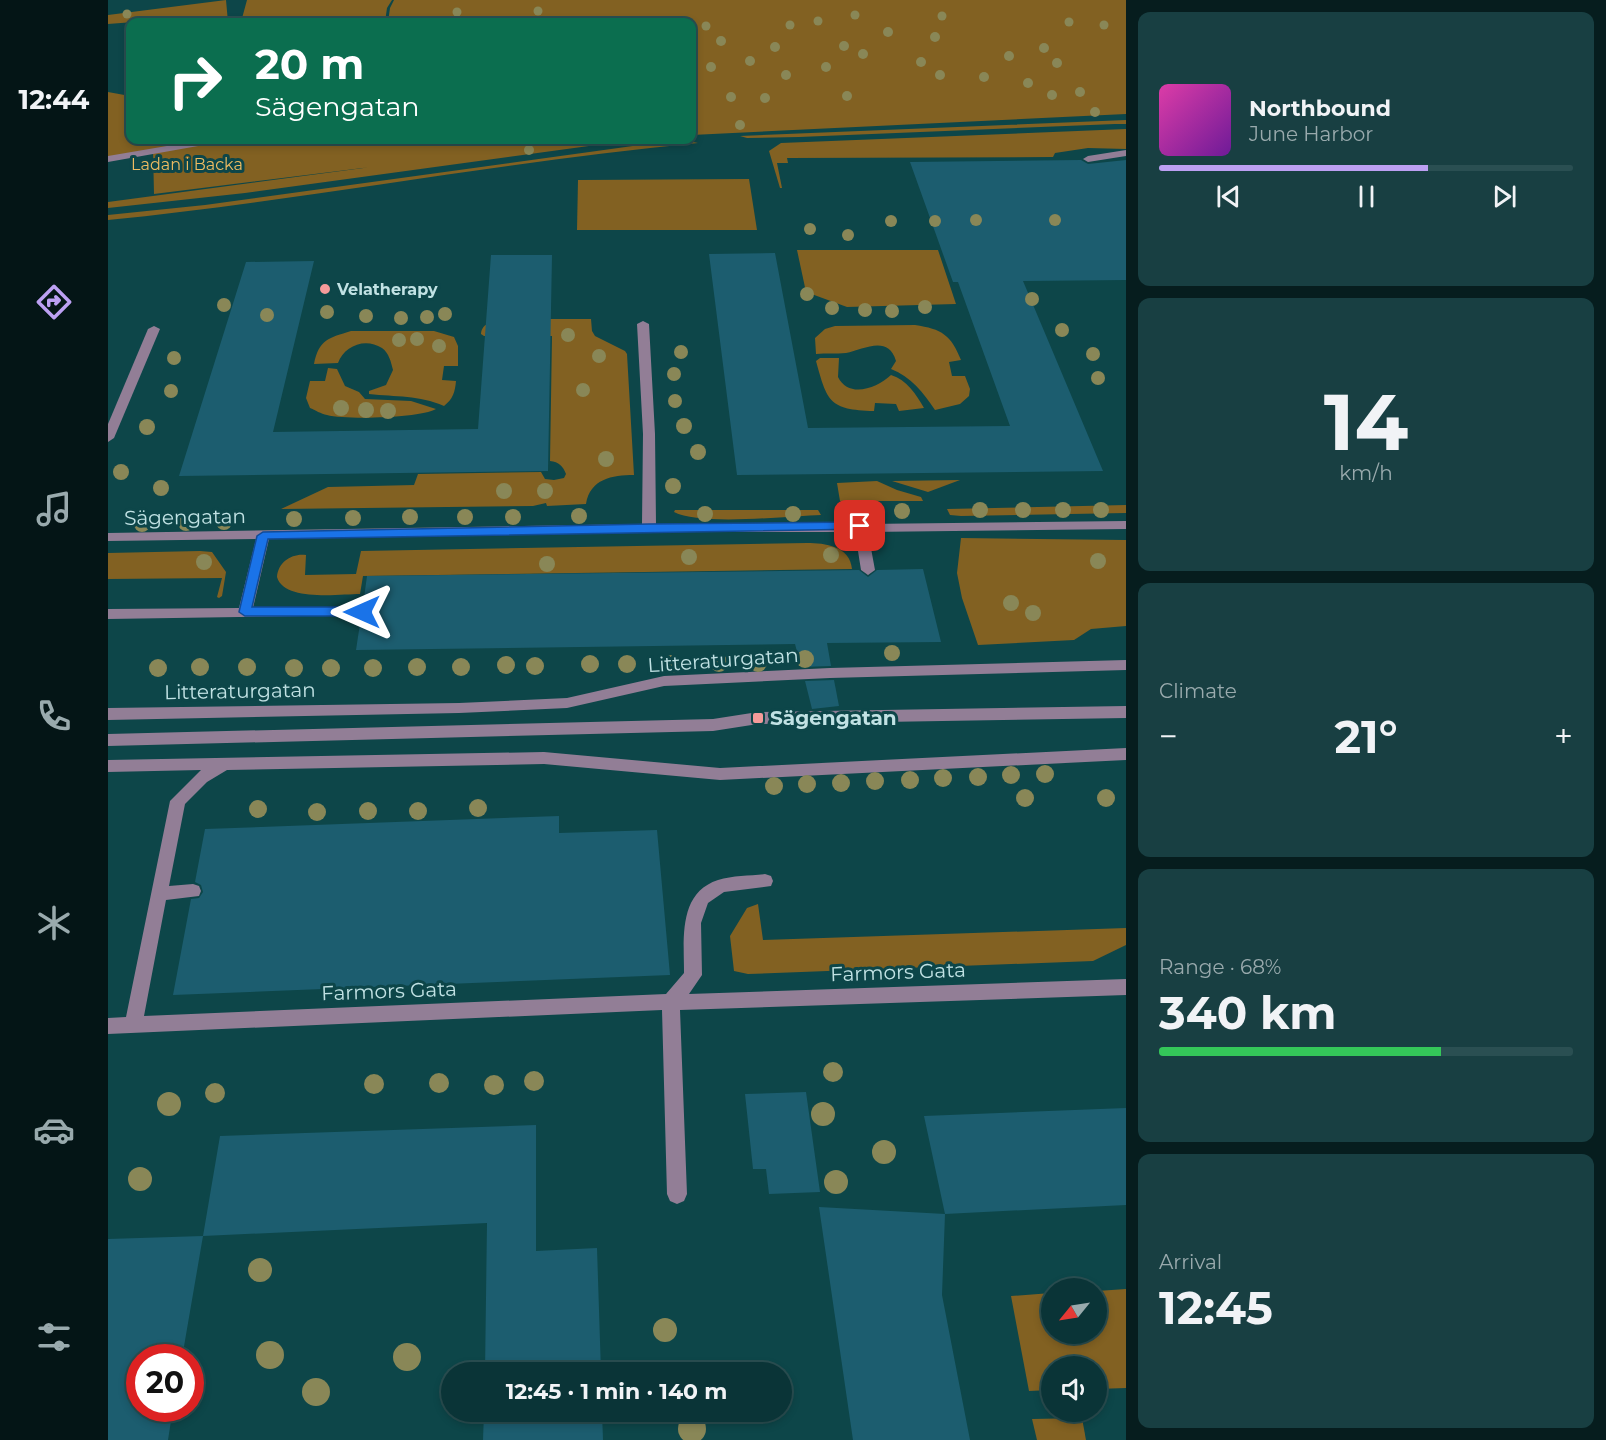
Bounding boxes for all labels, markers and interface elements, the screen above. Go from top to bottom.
text: 20 m [255,38,364,90]
icon: right [156,42,234,120]
text: 12:44 [19,83,89,116]
text: Sägengatan [255,90,420,123]
text: Northbound [1249,95,1391,122]
text: June Harbor [1249,122,1373,146]
park label: Ladan i Backa [131,155,243,174]
icon: previous [1212,180,1245,213]
icon: pause [1350,180,1383,213]
icon: next [1488,180,1521,213]
place label: Velatherapy [336,280,438,299]
icon: directions [33,281,75,323]
marker: Velatherapy [318,282,332,296]
text: 14 [1324,374,1408,470]
text: km/h [1339,461,1393,485]
icon: music [33,488,75,530]
pin [834,500,885,551]
street label: Sägengatan [124,504,246,530]
icon: arrive [843,509,876,542]
position arrow [330,580,394,644]
street label: Litteraturgatan [647,643,799,677]
street label: Litteraturgatan [164,678,316,704]
text: Climate [1159,679,1237,703]
icon: phone [33,695,75,737]
place label: Sägengatan [770,706,897,730]
text: 21° [1334,709,1398,764]
marker: Sägengatan [751,711,765,725]
text: − [1159,716,1178,756]
text: + [1554,716,1573,756]
icon: climate [33,902,75,944]
text: Range · 68% [1159,955,1281,979]
street label: Farmors Gata [830,958,966,986]
street label: Farmors Gata [321,977,457,1005]
text: 340 km [1159,985,1336,1040]
icon: car [33,1109,75,1151]
text: Arrival [1159,1250,1222,1274]
north arrow [1041,1278,1107,1344]
map controls [1041,1278,1107,1422]
text: 12:45 [1159,1280,1273,1335]
icon: filters [33,1316,75,1358]
speed limit sign: 20 [126,1344,204,1422]
button: sound [1041,1356,1107,1422]
text: 12:45 · 1 min · 140 m [506,1378,727,1405]

